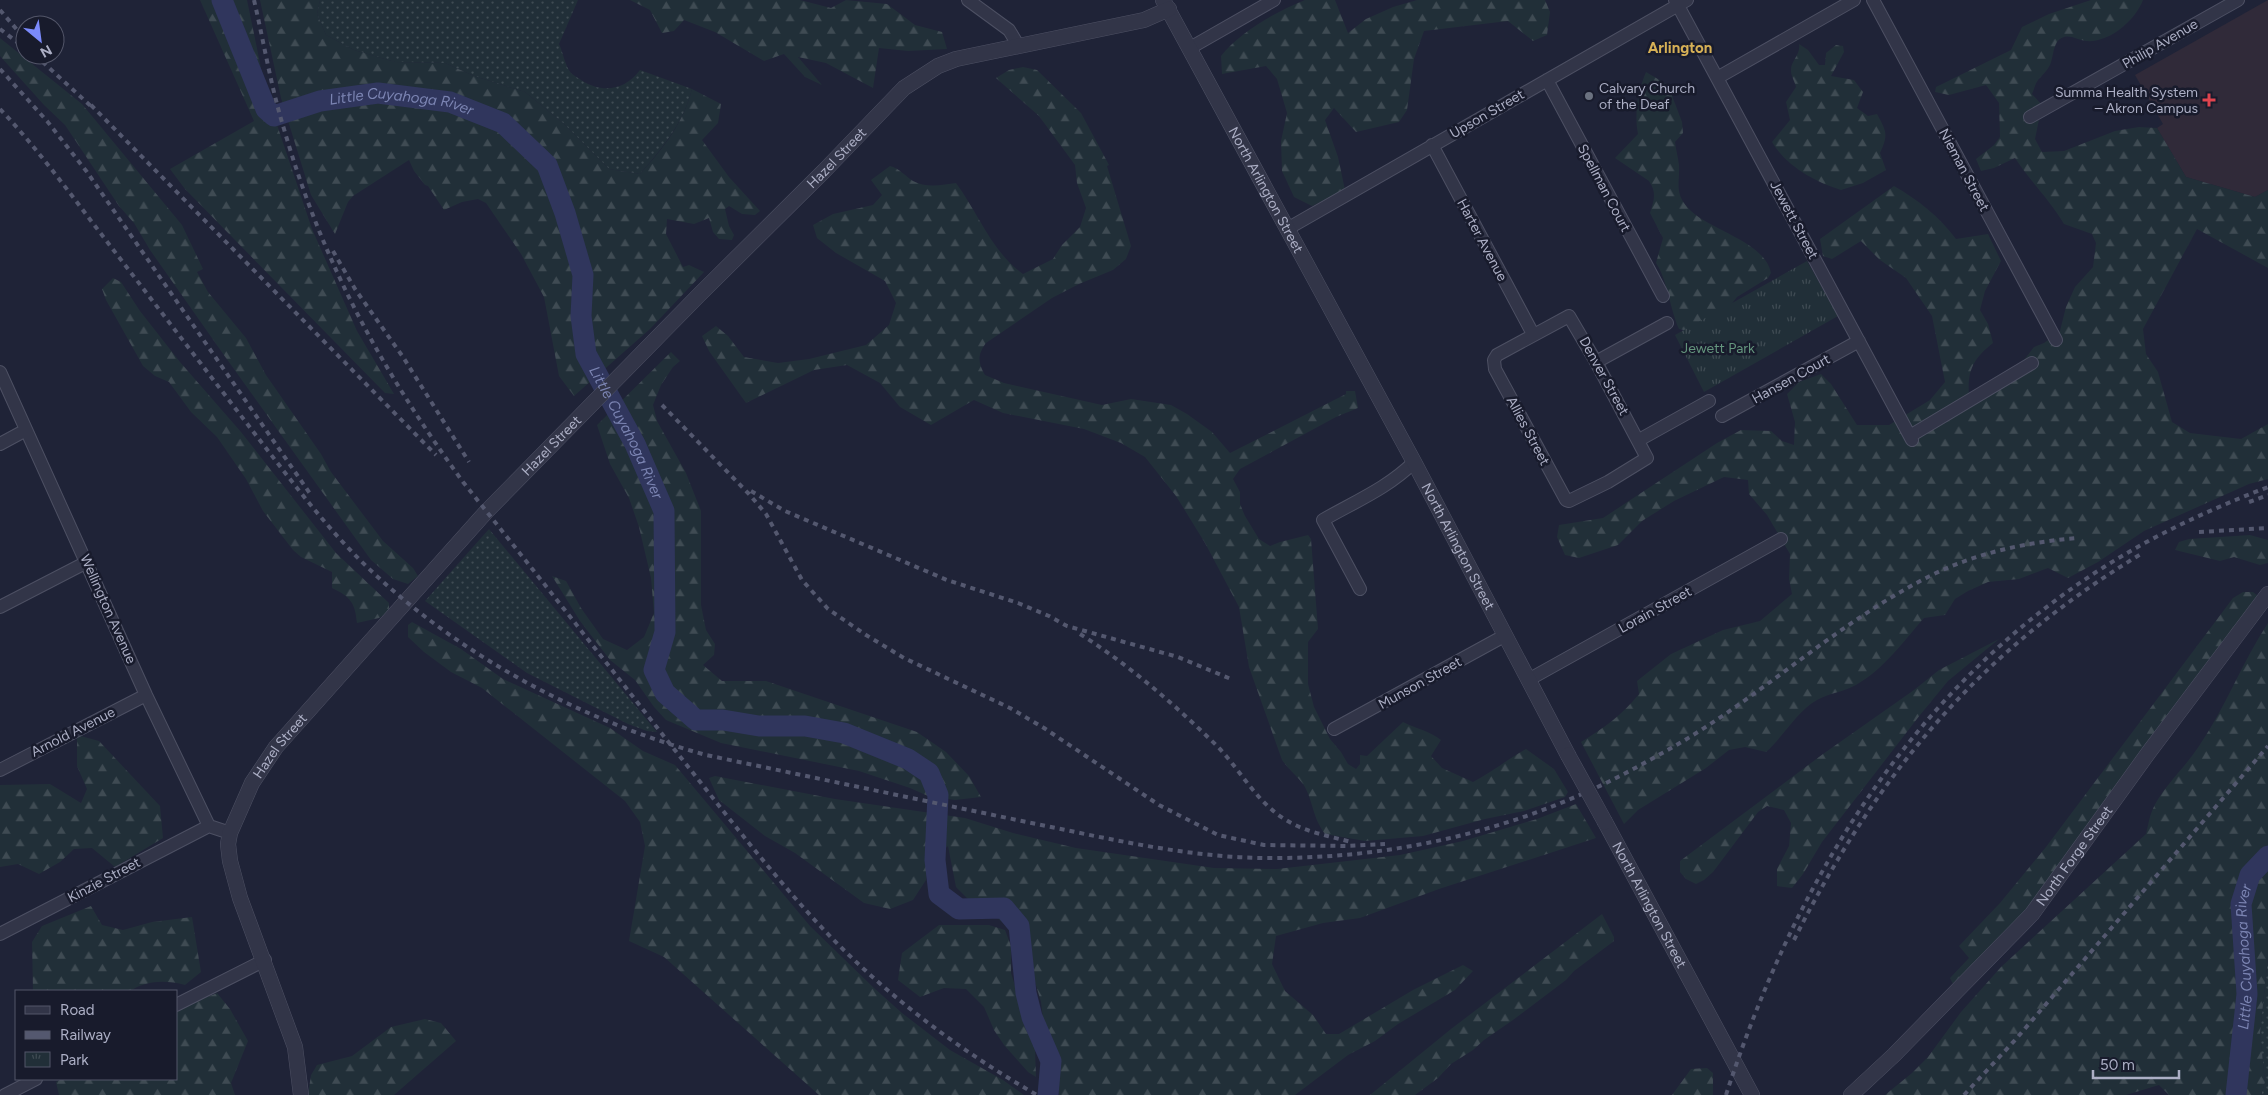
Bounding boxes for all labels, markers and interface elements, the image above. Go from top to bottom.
north arrow [15,15,65,65]
street label: Philip Avenue [2119,15,2201,73]
district label: Arlington [1648,39,1712,57]
text: N [37,41,55,61]
place label: Calvary Church of the Deaf [1599,80,1695,113]
water label: Little Cuyahoga River [328,84,477,120]
place label: Summa Health System – Akron Campus [2055,84,2198,117]
street label: Upson Street [1447,86,1527,142]
marker: Calvary Church of the Deaf [1583,90,1595,102]
marker: Summa Health System – Akron Campus [2202,93,2216,107]
street label: Hazel Street [803,124,870,192]
street label: North Arlington Street [1225,124,1307,256]
street label: Nieman Street [1935,126,1993,214]
street label: Spellman Court [1574,141,1634,235]
street label: Jewett Street [1766,178,1822,262]
street label: Harter Avenue [1453,196,1511,284]
street label: Denver Street [1575,334,1633,418]
park label: Jewett Park [1681,340,1755,357]
street label: Hansen Court [1749,350,1833,408]
water label: Little Cuyahoga River [585,363,667,502]
street label: Allies Street [1503,394,1553,468]
street label: Hazel Street [518,412,585,479]
street label: North Arlington Street [1418,480,1499,613]
street label: Wellington Avenue [76,552,140,667]
street label: Lorain Street [1615,583,1695,637]
street label: Munson Street [1375,653,1465,713]
street label: Arnold Avenue [28,703,118,761]
street label: Hazel Street [249,710,311,781]
street label: North Forge Street [2032,802,2116,909]
street label: North Arlington Street [1609,839,1690,971]
street label: Kinzie Street [65,854,143,906]
water label: Little Cuyahoga River [2232,881,2256,1030]
legend [15,990,178,1080]
text: Road [60,1001,95,1019]
text: Railway [60,1026,111,1044]
scale bar [2093,1048,2179,1080]
text: Park [60,1051,89,1069]
text: 50 m [2100,1056,2135,1074]

